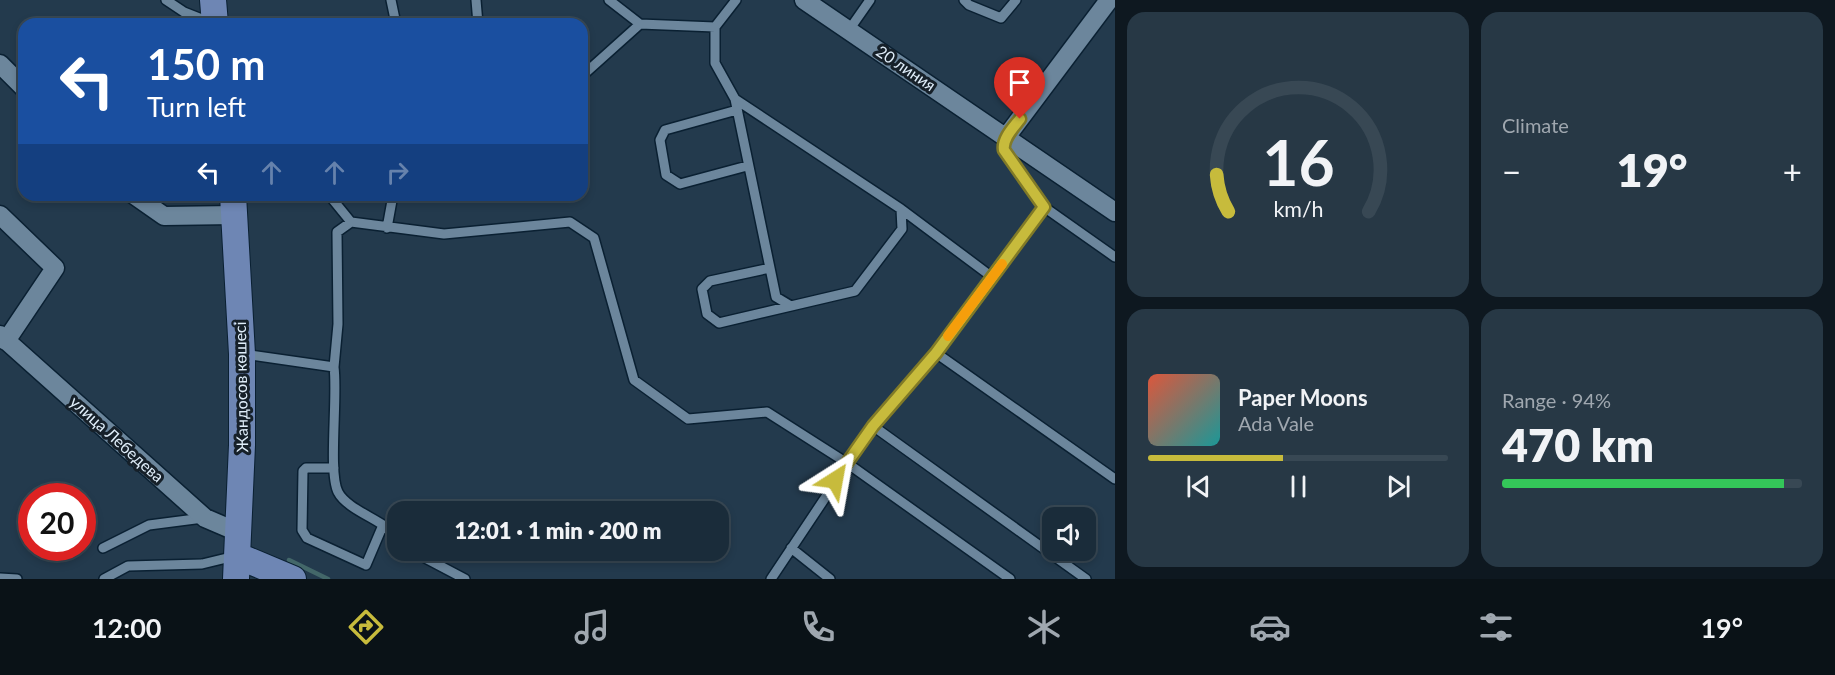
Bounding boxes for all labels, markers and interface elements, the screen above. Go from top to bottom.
text: 150 m [147,39,265,89]
street label: 20 линия [873,41,940,94]
icon: left [48,42,126,120]
pin [994,57,1045,119]
icon: arrive [1003,66,1036,99]
text: Turn left [147,90,246,123]
text: Climate [1502,113,1569,137]
text: 16 [1262,124,1334,199]
text: 19° [1617,143,1687,197]
text: − [1502,151,1521,191]
text: + [1783,151,1802,191]
icon: left [192,156,225,189]
icon: ahead [255,156,288,189]
icon: ahead [318,156,351,189]
icon: right [381,156,414,189]
text: km/h [1273,196,1323,222]
street label: Жандосов көшесі [230,321,251,453]
text: Paper Moons [1238,384,1368,411]
text: Range · 94% [1502,388,1611,412]
street label: улица Лебедева [67,392,168,486]
text: Ada Vale [1238,411,1314,435]
text: 470 km [1502,418,1654,472]
position arrow [803,448,867,512]
icon: previous [1182,470,1215,503]
icon: pause [1282,470,1315,503]
icon: next [1382,470,1415,503]
speed limit sign: 20 [18,483,96,561]
map controls [1042,507,1096,561]
button: sound [1042,507,1096,561]
text: 12:01 · 1 min · 200 m [455,517,661,544]
icon: directions [345,606,387,648]
icon: music [571,606,613,648]
icon: phone [797,606,839,648]
icon: climate [1023,606,1065,648]
icon: car [1249,606,1291,648]
icon: filters [1475,606,1517,648]
text: 12:00 [92,611,162,644]
text: 19° [1700,611,1743,644]

